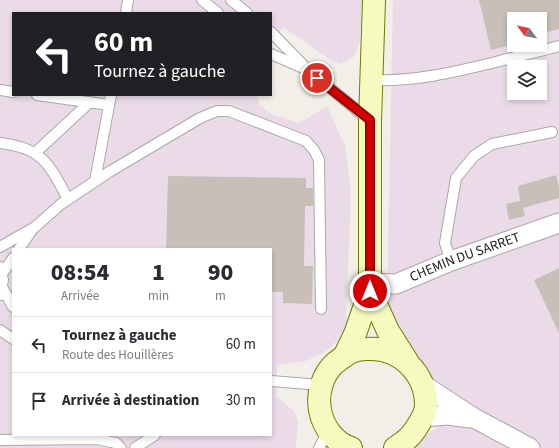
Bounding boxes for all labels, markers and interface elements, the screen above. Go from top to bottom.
north arrow [507,12,547,52]
map controls [507,12,547,100]
text: 60 m [94,22,153,62]
icon: left [28,28,80,80]
text: Tournez à gauche [94,59,226,84]
button: layers [507,60,547,100]
pin [300,61,334,95]
icon: arrive [306,67,328,89]
street label: CHEMIN DU SARRET [407,227,523,287]
text: 08:54 [51,255,109,290]
text: 1 [152,255,165,290]
text: 90 [208,255,233,290]
position arrow [349,270,391,312]
text: Arrivée [61,287,99,305]
text: min [148,287,169,305]
text: m [215,287,226,305]
text: Tournez à gauche [62,325,177,346]
icon: left [28,334,50,356]
text: 60 m [226,334,256,355]
text: Route des Houillères [62,346,174,364]
icon: arrive [28,390,50,412]
text: Arrivée à destination [62,390,199,411]
text: 30 m [226,390,256,411]

